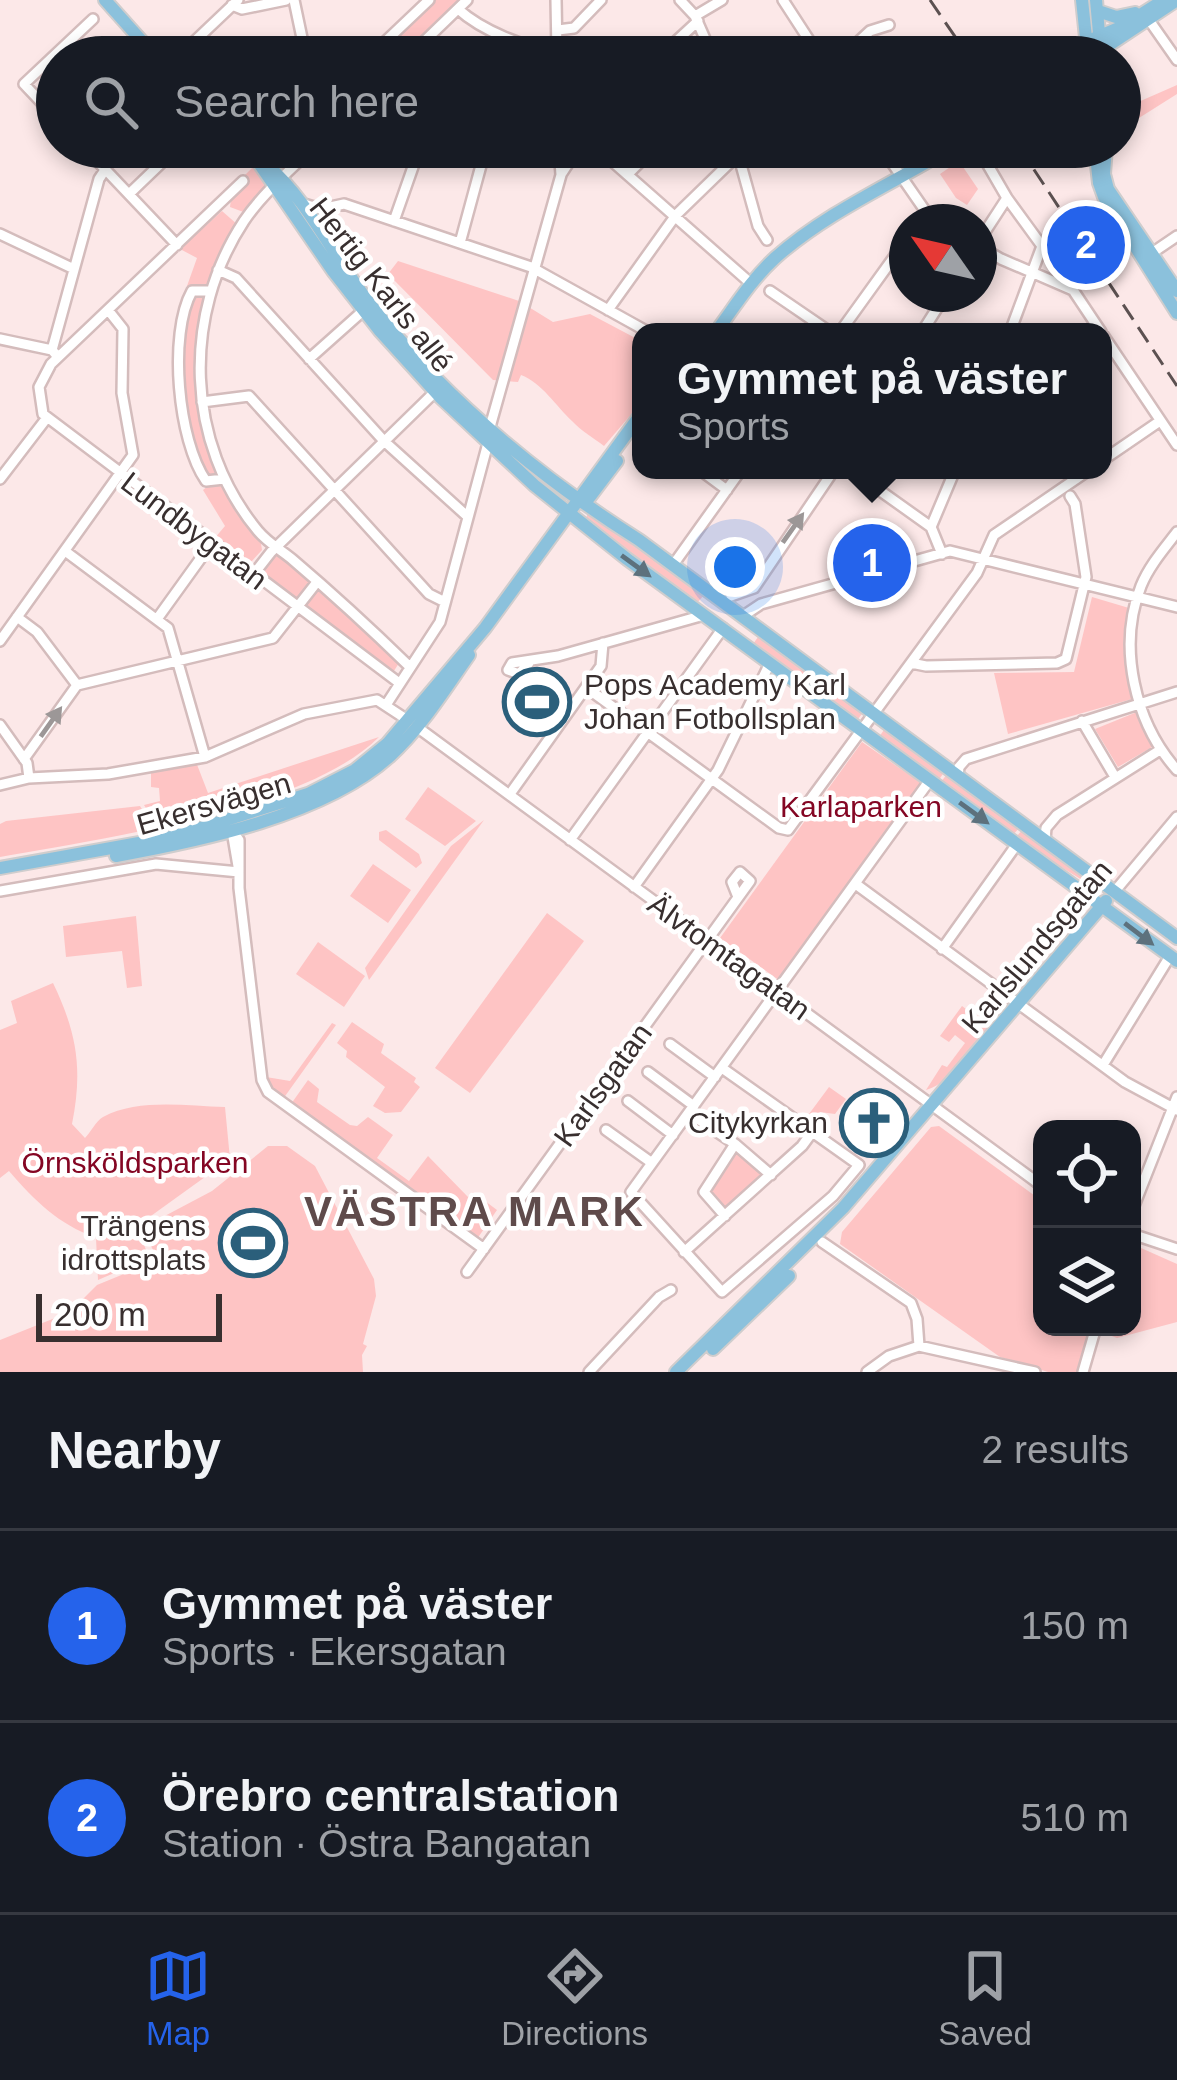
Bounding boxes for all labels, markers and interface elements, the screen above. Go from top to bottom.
search box [36,36,1141,168]
icon: search [78,69,144,135]
text: Search here [174,76,419,127]
street label: Hertig Karls allé [303,191,460,378]
pin: 2 [1047,200,1125,290]
north arrow [889,204,997,312]
popup [632,323,1112,479]
text: Gymmet på väster [677,353,1067,404]
text: Sports [677,405,790,448]
street label: Lundbygatan [115,465,274,596]
one-way arrow [781,512,804,544]
pin: 1 [833,518,911,608]
your location [705,537,765,597]
one-way arrow [620,553,652,577]
sports icon: Pops Academy Karl Johan Fotbollsplan [502,667,572,737]
place label: Pops Academy Karl Johan Fotbollsplan [584,668,846,735]
one-way arrow [39,706,62,738]
street label: Ekersvägen [133,766,295,841]
park label: Karlaparken [780,790,942,823]
one-way arrow [958,800,990,824]
street label: Karlslundsgatan [955,854,1118,1040]
street label: Älvtomtagatan [642,887,817,1026]
one-way arrow [1123,921,1155,946]
street label: Karlsgatan [547,1017,658,1152]
church icon: Citykyrkan [839,1088,909,1158]
place label: Citykyrkan [688,1106,828,1139]
map controls [1033,1120,1141,1336]
button: locate [1033,1120,1141,1228]
park label: Örnsköldsparken [22,1146,248,1179]
district label: VÄSTRA MARK [304,1188,646,1235]
sports icon: Trängens idrottsplats [218,1208,288,1278]
place label: Trängens idrottsplats [61,1209,206,1276]
button: layers [1033,1228,1141,1336]
scale bar [36,1288,222,1341]
text: 200 m [54,1296,146,1333]
text: Nearby [48,1422,221,1479]
text: 2 results [982,1428,1129,1471]
text: Gymmet på väster [162,1578,552,1629]
text: 1 [76,1604,98,1647]
text: 150 m [1021,1604,1129,1647]
text: Sports · Ekersgatan [162,1630,507,1673]
text: Örebro centralstation [162,1770,620,1821]
text: 2 [76,1796,98,1839]
text: 510 m [1021,1796,1129,1839]
text: Station · Östra Bangatan [162,1822,591,1865]
tab: Map [145,1943,211,2053]
tab: Directions [501,1943,648,2053]
tab: Saved [938,1943,1032,2053]

